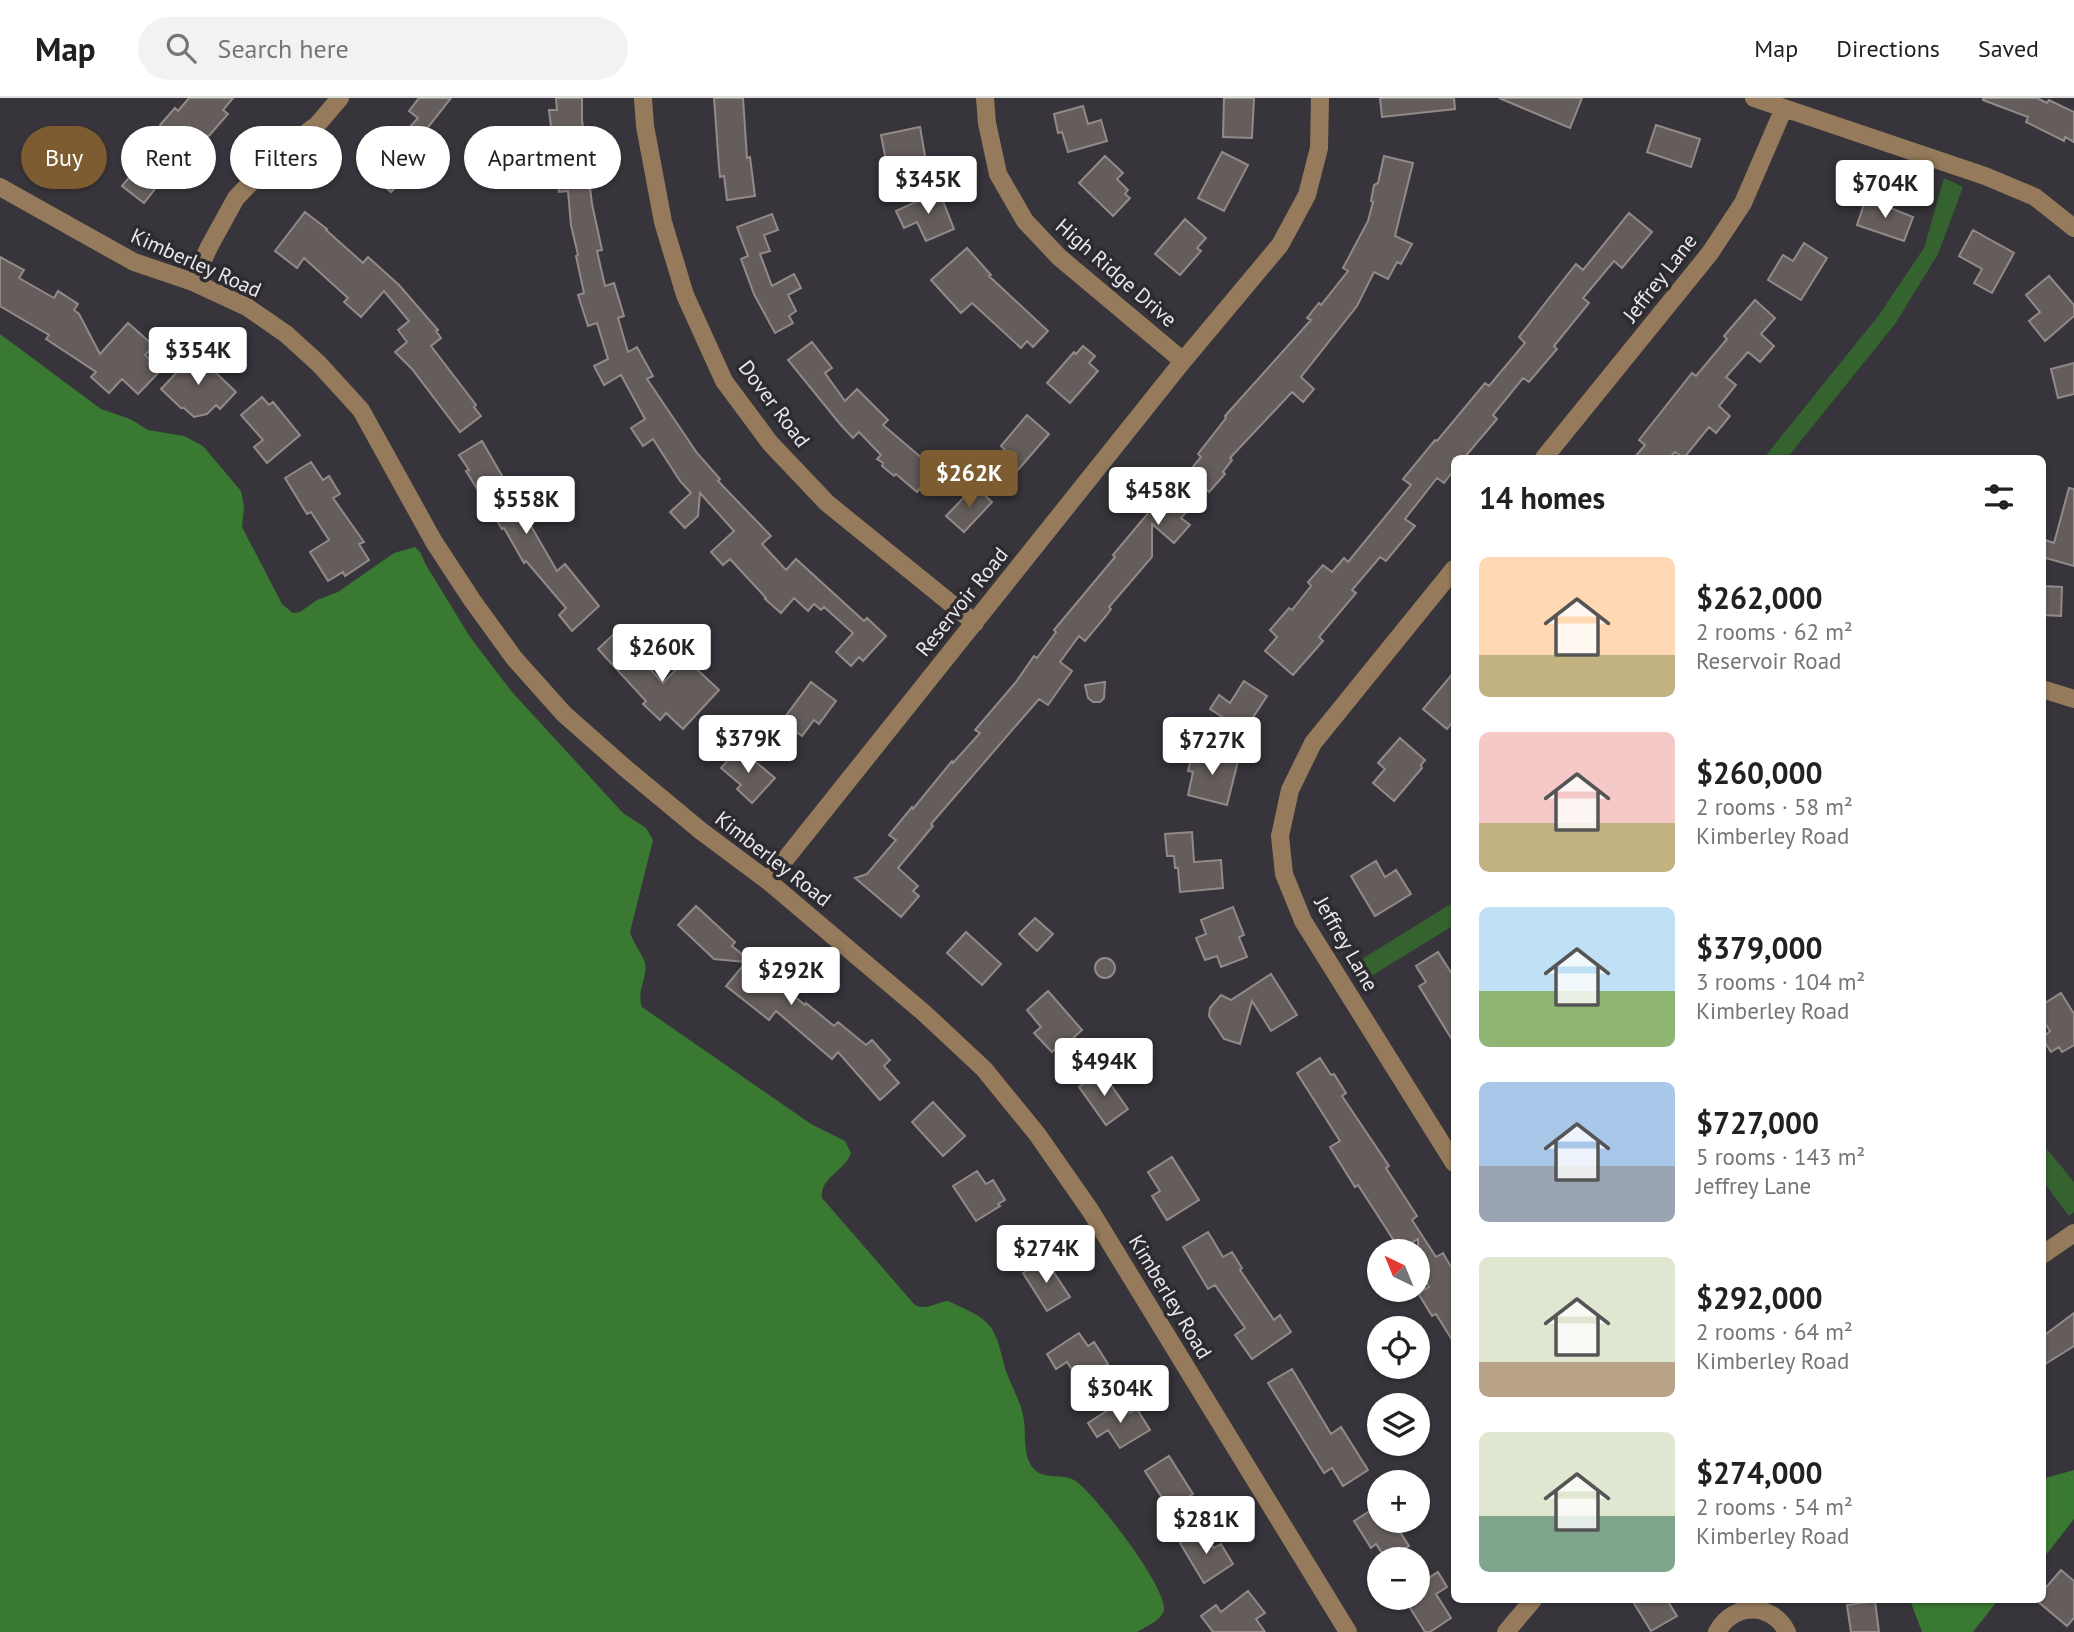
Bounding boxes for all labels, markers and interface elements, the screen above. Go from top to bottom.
search box [138,17,628,80]
text: Map [35,27,96,70]
icon: search [162,29,200,67]
text: Search here [218,32,349,65]
text: Map [1754,33,1798,64]
text: Directions [1836,33,1940,64]
text: Saved [1978,33,2039,64]
chip: Buy [21,126,107,189]
chip: Rent [121,126,216,189]
chip: Filters [230,126,342,189]
chip: New [356,126,450,189]
chip: Apartment [464,126,621,189]
pin: $345K [879,156,977,216]
pin: $704K [1836,160,1934,220]
text: $345K [895,164,961,193]
text: $704K [1852,168,1918,197]
street label: High Ridge Drive [1050,213,1183,333]
street label: Kimberley Road [127,222,266,303]
street label: Jeffrey Lane [1616,228,1703,328]
pin: $354K [149,328,247,387]
text: $354K [165,335,231,364]
street label: Dover Road [733,355,816,453]
pin: $262K [920,450,1018,510]
text: $262K [936,458,1002,487]
pin: $458K [1109,468,1207,527]
text: $458K [1125,475,1191,504]
pin: $558K [477,476,575,536]
text: 14 homes [1479,478,1605,517]
icon: filters [1980,478,2018,516]
text: $558K [493,484,559,513]
street label: Reservoir Road [909,542,1014,662]
text: $262,000 [1696,578,1823,617]
icon: home [1535,585,1619,669]
text: 2 rooms · 62 m² [1696,617,1853,646]
pin: $260K [613,624,711,684]
text: $260K [629,632,695,661]
text: Reservoir Road [1696,646,1841,675]
pin: $379K [699,716,797,775]
pin: $727K [1163,718,1261,777]
text: $379K [715,723,781,752]
text: $727K [1179,725,1245,754]
text: $260,000 [1696,753,1823,792]
icon: home [1535,760,1619,844]
text: 2 rooms · 58 m² [1696,792,1853,821]
street label: Kimberley Road [710,805,837,912]
text: Kimberley Road [1696,821,1849,850]
street label: Jeffrey Lane [1308,891,1384,996]
text: $379,000 [1696,928,1823,967]
icon: home [1535,935,1619,1019]
pin: $292K [742,948,840,1007]
text: $292K [758,955,824,984]
text: 3 rooms · 104 m² [1696,967,1865,996]
text: Kimberley Road [1696,996,1849,1025]
pin: $494K [1055,1038,1153,1098]
text: $494K [1071,1046,1137,1075]
text: $727,000 [1696,1103,1819,1142]
icon: home [1535,1110,1619,1194]
text: 5 rooms · 143 m² [1696,1142,1865,1171]
text: Jeffrey Lane [1696,1171,1811,1200]
pin: $274K [997,1226,1095,1285]
street label: Kimberley Road [1123,1230,1218,1364]
text: $274K [1013,1233,1079,1262]
north arrow [1367,1239,1430,1302]
map controls [1367,1239,1430,1610]
text: $292,000 [1696,1278,1823,1317]
icon: home [1535,1285,1619,1369]
button: locate [1367,1316,1430,1379]
text: 2 rooms · 64 m² [1696,1317,1853,1346]
text: Kimberley Road [1696,1346,1849,1375]
pin: $304K [1071,1366,1169,1425]
text: $304K [1087,1373,1153,1402]
button: layers [1367,1393,1430,1456]
text: $274,000 [1696,1453,1823,1492]
icon: home [1535,1460,1619,1544]
button: + [1367,1470,1430,1533]
text: 2 rooms · 54 m² [1696,1492,1853,1521]
pin: $281K [1157,1496,1255,1556]
text: $281K [1173,1504,1239,1533]
text: Kimberley Road [1696,1521,1849,1550]
button: − [1367,1547,1430,1610]

